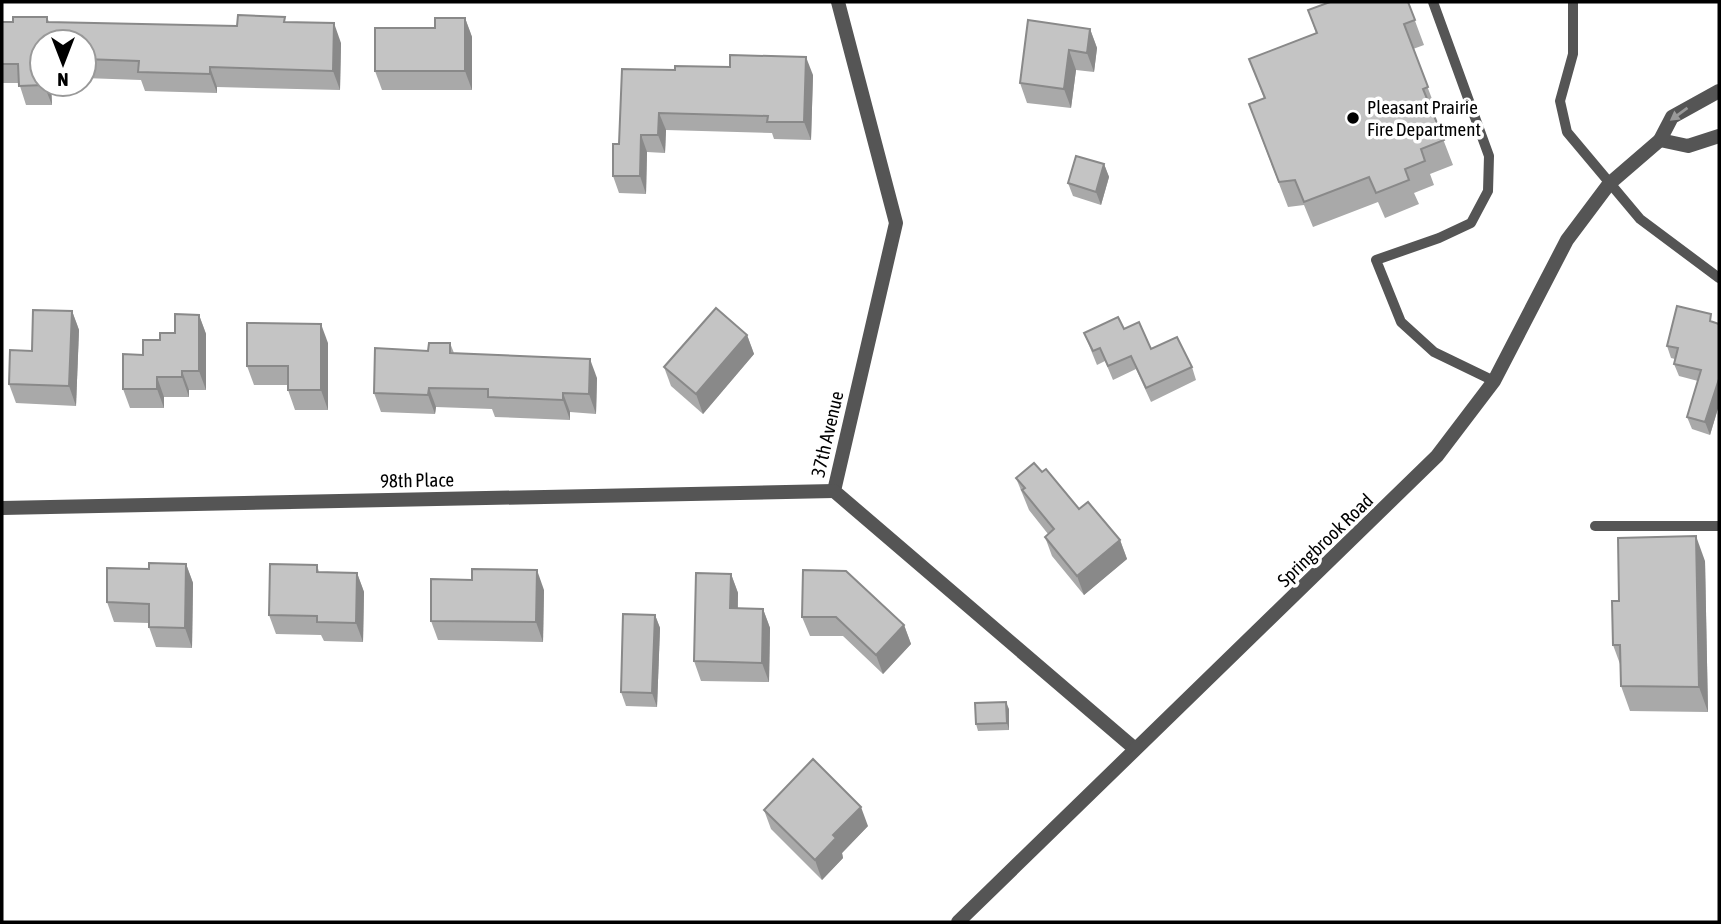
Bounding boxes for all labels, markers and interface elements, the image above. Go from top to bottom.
north arrow [28,28,98,98]
text: N [57,69,69,91]
place label: Pleasant Prairie Fire Department [1367,96,1481,140]
one-way arrow [1670,107,1688,121]
marker: Pleasant Prairie Fire Department [1345,110,1361,126]
street label: 37th Avenue [806,389,848,479]
street label: 98th Place [380,468,454,492]
street label: Springbrook Road [1273,489,1377,591]

